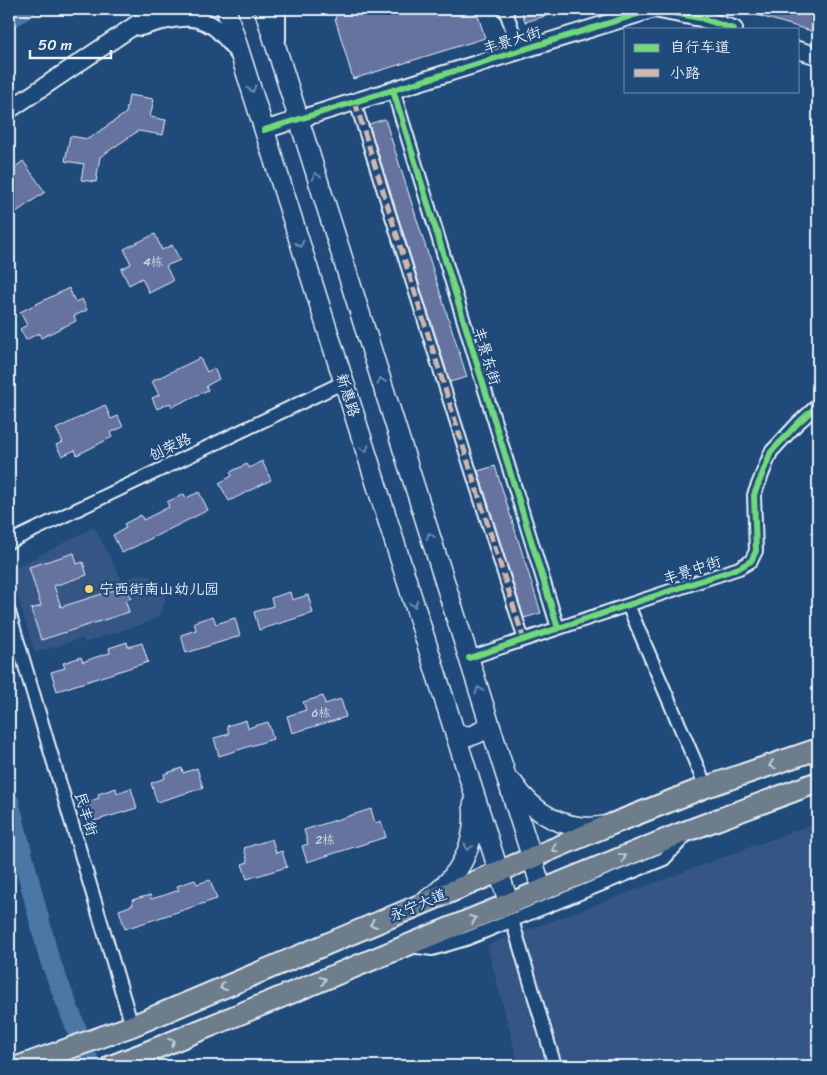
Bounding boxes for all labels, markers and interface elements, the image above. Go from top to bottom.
street label: 丰景大街 [480,19,544,61]
scale bar [30,28,111,60]
legend [624,28,800,92]
text: 50 m [38,32,73,58]
text: 自行车道 [670,34,730,60]
text: 小路 [670,60,700,86]
one-way arrow [246,84,256,92]
one-way arrow [312,172,322,180]
one-way arrow [295,239,305,247]
house number: 4栋 [143,251,163,273]
street label: 丰景东街 [466,324,508,388]
street label: 新惠路 [329,370,367,420]
one-way arrow [377,377,387,385]
street label: 创荣路 [144,425,196,469]
one-way arrow [360,444,370,452]
one-way arrow [426,532,436,540]
street label: 丰景中街 [659,548,725,592]
place label: 宁西街南山幼儿园 [99,576,219,602]
marker: 宁西街南山幼儿园 [83,583,95,595]
one-way arrow [409,599,419,607]
one-way arrow [475,687,485,695]
house number: 6栋 [312,702,330,724]
one-way arrow [768,759,777,769]
street label: 民丰街 [67,789,105,839]
house number: 2栋 [316,829,334,851]
one-way arrow [464,842,474,850]
one-way arrow [551,842,560,853]
one-way arrow [618,853,627,863]
street label: 永宁大道 [385,881,451,929]
one-way arrow [468,914,477,925]
one-way arrow [369,918,378,929]
one-way arrow [318,976,327,987]
one-way arrow [219,981,228,992]
one-way arrow [167,1038,176,1048]

